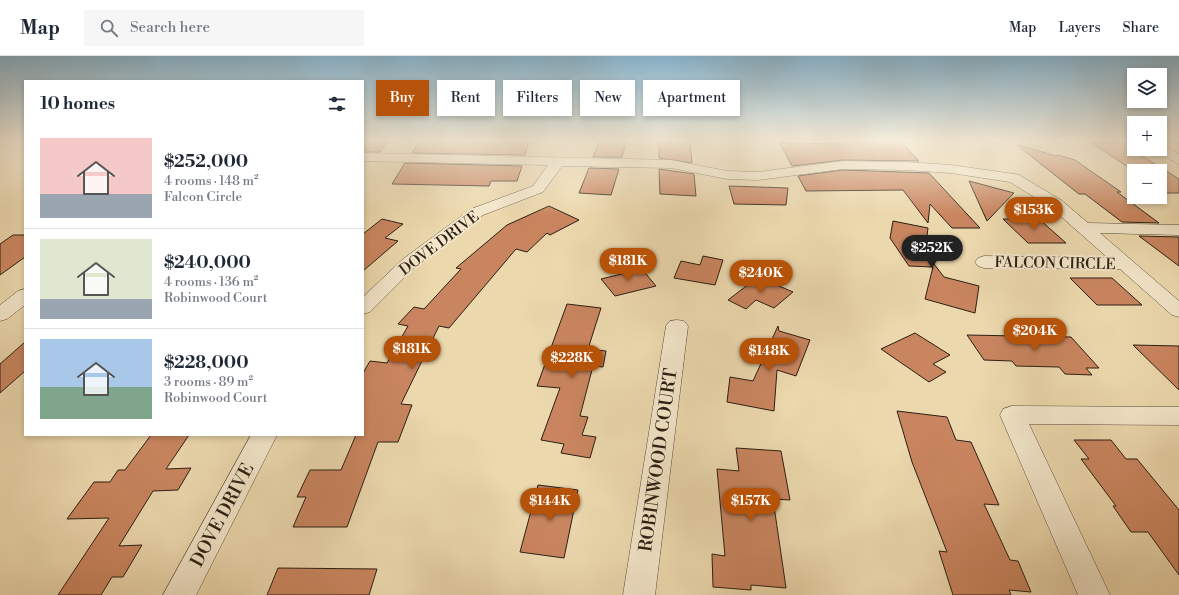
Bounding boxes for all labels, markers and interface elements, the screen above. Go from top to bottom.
search box [84,10,364,46]
text: Map [20,16,60,40]
icon: search [98,17,120,39]
text: Search here [130,18,210,37]
text: Map [1009,19,1036,37]
text: Layers [1058,19,1101,37]
text: Share [1123,19,1159,37]
map controls [1127,68,1167,204]
button: layers [1127,68,1167,108]
chip: Buy [376,80,429,116]
chip: Rent [437,80,495,116]
chip: Filters [503,80,572,116]
chip: New [580,80,635,116]
chip: Apartment [643,80,740,116]
text: 10 homes [40,93,115,115]
icon: filters [326,93,348,115]
button: + [1127,116,1167,156]
text: $252,000 [164,151,248,173]
icon: home [72,154,120,202]
button: − [1127,164,1167,204]
text: 4 rooms · 148 m² [164,173,258,189]
text: Falcon Circle [164,189,242,205]
pin: $153K [1006,197,1062,231]
text: $153K [1014,202,1054,218]
street label: DOVE DRIVE [396,207,483,280]
pin: $252K [904,235,960,269]
text: $252K [911,240,953,256]
pin: $181K [600,248,656,282]
text: $240,000 [164,252,251,274]
text: $181K [609,253,647,269]
street label: FALCON CIRCLE [994,253,1116,274]
icon: home [72,255,120,303]
pin: $240K [733,260,789,294]
text: $240K [739,265,783,281]
text: 4 rooms · 136 m² [164,274,258,290]
text: Robinwood Court [164,290,267,306]
pin: $204K [1007,318,1063,352]
text: $204K [1013,323,1057,339]
pin: $181K [384,336,440,370]
pin: $148K [741,338,797,372]
text: $181K [393,341,431,357]
text: $148K [749,343,789,359]
pin: $228K [544,345,600,379]
text: $228K [551,350,593,366]
text: $228,000 [164,352,249,374]
icon: home [72,355,120,403]
street label: ROBINWOOD COURT [634,366,683,553]
text: 3 rooms · 89 m² [164,374,253,390]
text: Robinwood Court [164,390,267,406]
street label: DOVE DRIVE [185,459,259,571]
pin: $144K [522,488,578,522]
pin: $157K [723,488,779,522]
text: $144K [529,493,571,509]
text: $157K [731,493,771,509]

